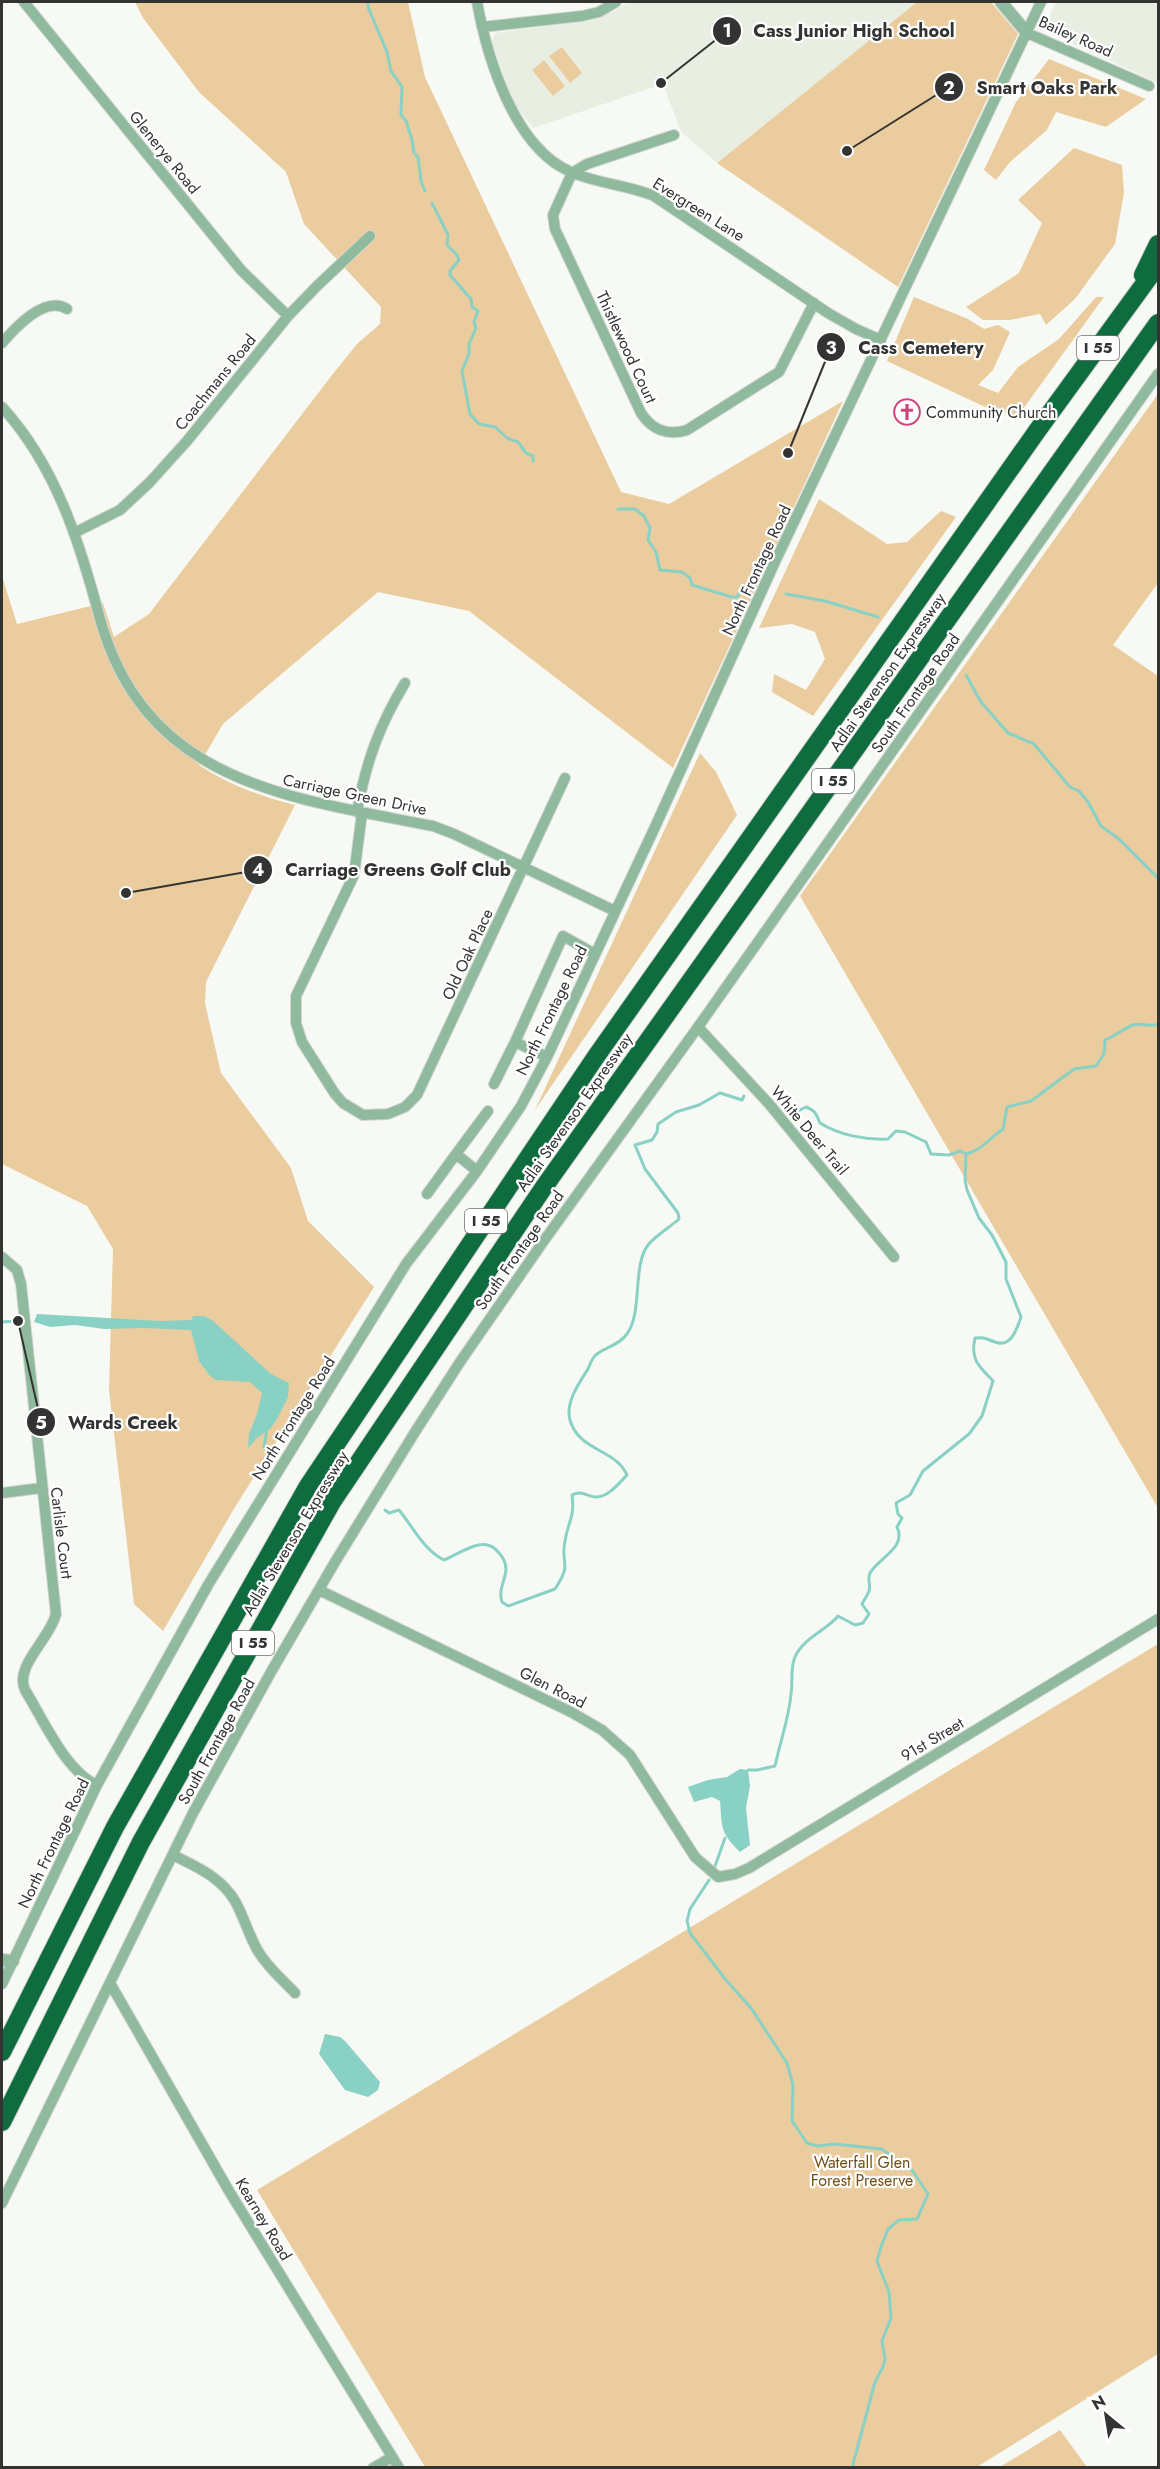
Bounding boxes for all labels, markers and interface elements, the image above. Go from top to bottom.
street label: Bailey Road [1035,10,1116,63]
callout: Cass Junior High School [712,13,967,49]
text: 1 [722,18,732,44]
text: Cass Junior High School [753,18,955,44]
callout: Smart Oaks Park [934,69,1129,105]
text: 2 [943,75,955,101]
text: Smart Oaks Park [977,75,1118,101]
street label: Glenerye Road [124,106,205,199]
street label: Evergreen Lane [648,172,749,247]
street label: Thistlewood Court [590,287,663,407]
street label: Coachmans Road [169,329,261,435]
callout: Cass Cemetery [816,329,996,365]
text: 3 [825,335,837,361]
text: Cass Cemetery [858,335,984,361]
road number: I 55 [1077,336,1119,360]
church icon: Community Church [892,397,922,427]
place label: Community Church [926,401,1056,424]
street label: North Frontage Road [716,501,797,639]
street label: Adlai Stevenson Expressway [824,588,952,756]
street label: South Frontage Road [865,629,965,758]
street label: Carriage Green Drive [281,768,429,821]
road number: I 55 [812,769,854,793]
callout: Carriage Greens Golf Club [243,852,522,888]
text: 4 [252,857,264,883]
text: Carriage Greens Golf Club [285,857,511,883]
street label: Old Oak Place [436,905,499,1004]
street label: North Frontage Road [510,941,593,1079]
street label: Adlai Stevenson Expressway [511,1028,639,1196]
street label: White Deer Trail [765,1081,854,1180]
street label: South Frontage Road [469,1186,569,1315]
road number: I 55 [465,1209,507,1233]
street label: North Frontage Road [246,1352,341,1485]
callout: Wards Creek [26,1404,190,1440]
text: 5 [35,1410,47,1436]
text: Wards Creek [68,1410,179,1436]
street label: Adlai Stevenson Expressway [237,1446,354,1620]
street label: Carlisle Court [44,1486,79,1581]
road number: I 55 [232,1631,274,1655]
street label: Glen Road [515,1661,590,1714]
street label: South Frontage Road [172,1674,261,1809]
street label: 91st Street [896,1712,968,1767]
street label: North Frontage Road [12,1774,95,1912]
park label: Waterfall Glen Forest Preserve [811,2151,913,2192]
street label: Kearney Road [230,2174,297,2265]
north arrow [1076,2385,1136,2445]
text: N [1087,2389,1110,2416]

